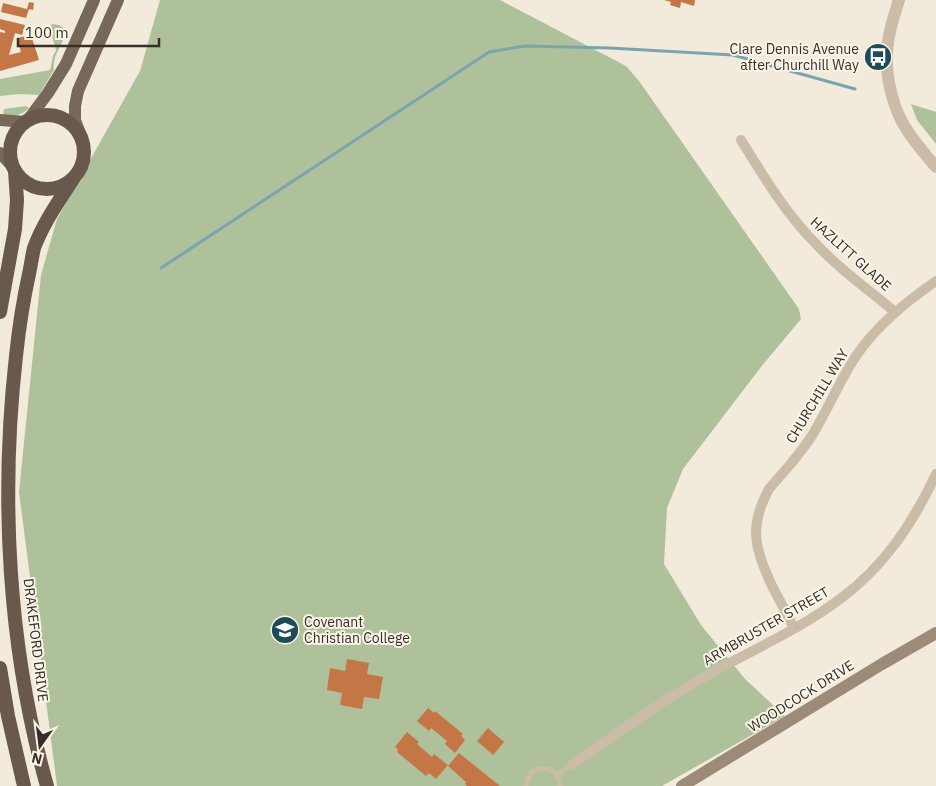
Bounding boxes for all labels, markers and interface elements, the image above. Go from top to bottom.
scale bar [18,15,159,47]
text: 100 m [25,23,69,42]
place label: Clare Dennis Avenue after Churchill Way [730,40,859,74]
bus stop icon: Clare Dennis Avenue after Churchill Way [863,42,893,72]
street label: HAZLITT GLADE [807,213,895,295]
street label: CHURCHILL WAY [782,345,853,447]
street label: DRAKEFORD DRIVE [20,577,52,703]
street label: ARMBRUSTER STREET [700,583,832,669]
place label: Covenant Christian College [304,613,410,647]
school or university icon: Covenant Christian College [270,615,300,645]
street label: WOODCOCK DRIVE [745,656,857,736]
north arrow [15,721,65,771]
text: N [30,749,44,769]

